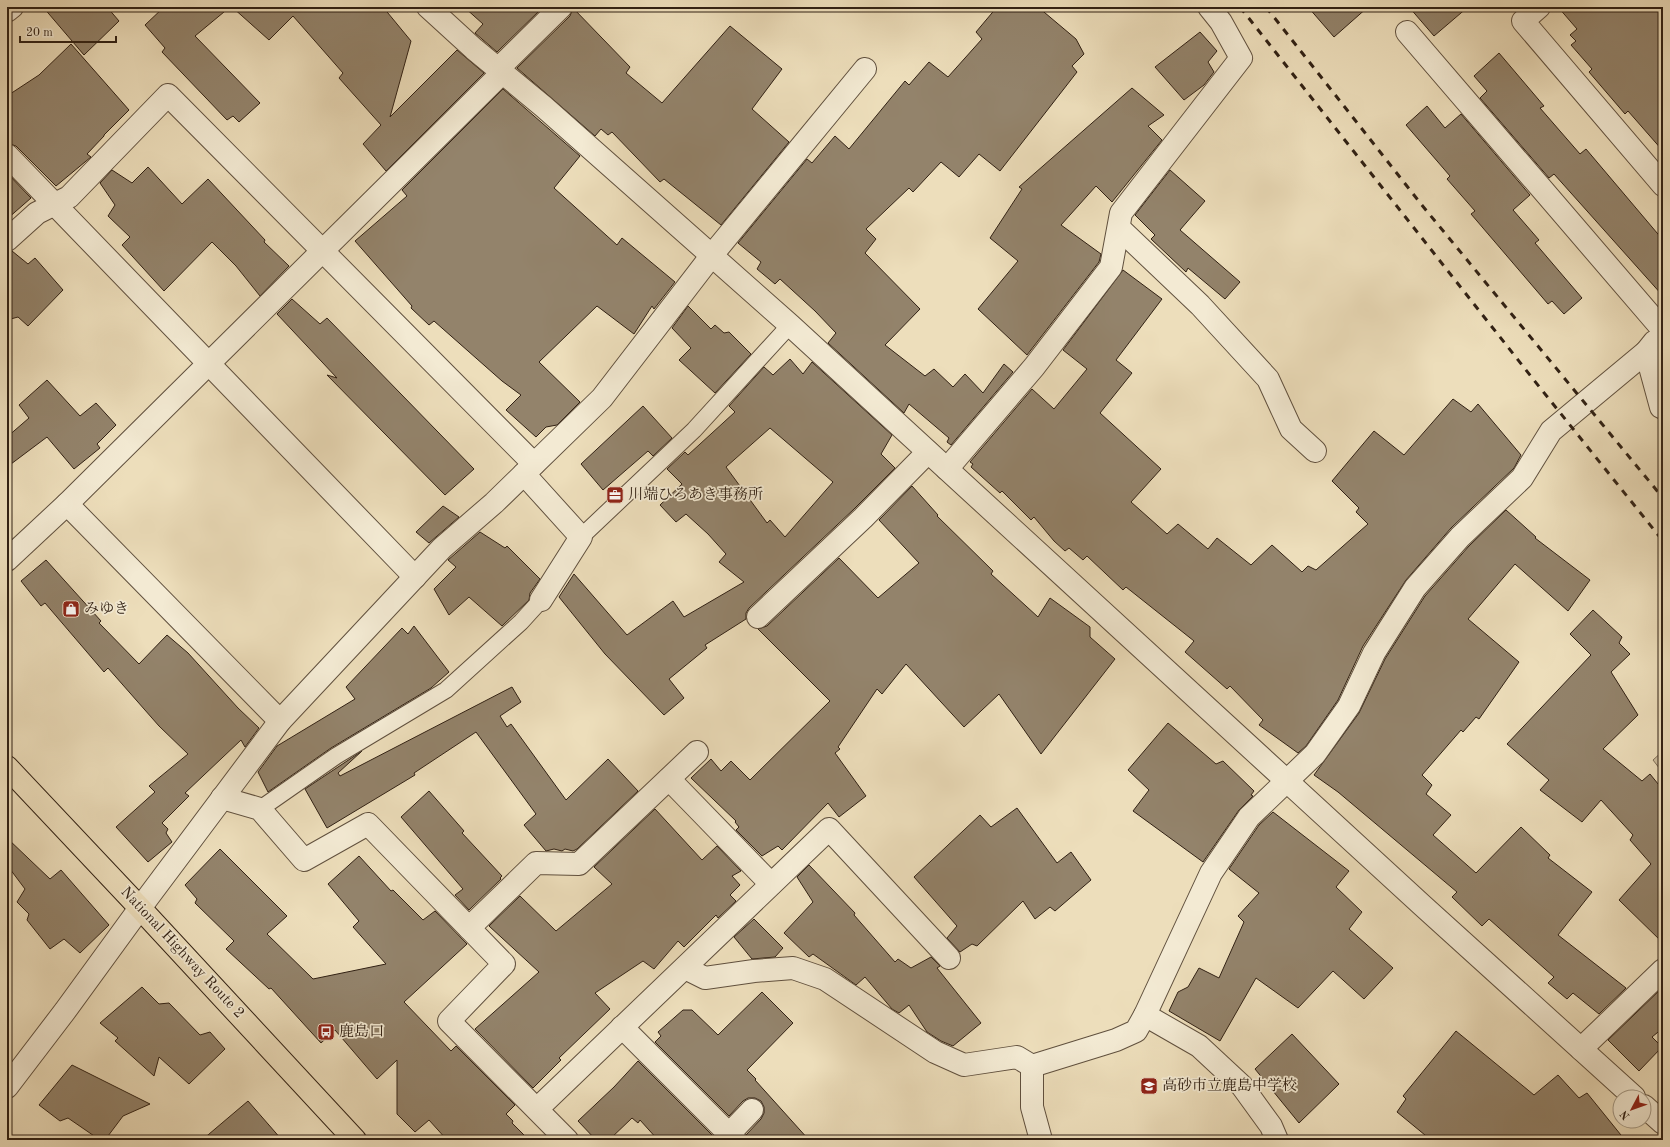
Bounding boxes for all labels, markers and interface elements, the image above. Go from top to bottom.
scale bar [20,18,116,44]
text: 20 m [26,27,53,39]
office icon: 川端ひろあき事務所 [605,485,625,505]
place label: 川端ひろあき事務所 [628,486,763,503]
shop icon: みゆき [61,599,81,619]
place label: みゆき [84,601,129,617]
street label: National Highway Route 2 [117,885,247,1021]
bus stop icon: 鹿島口 [316,1022,336,1042]
place label: 鹿島口 [339,1023,384,1040]
school or university icon: 高砂市立鹿島中学校 [1139,1076,1159,1096]
place label: 高砂市立鹿島中学校 [1162,1077,1297,1094]
north arrow [1612,1089,1652,1129]
text: N [1618,1107,1632,1121]

